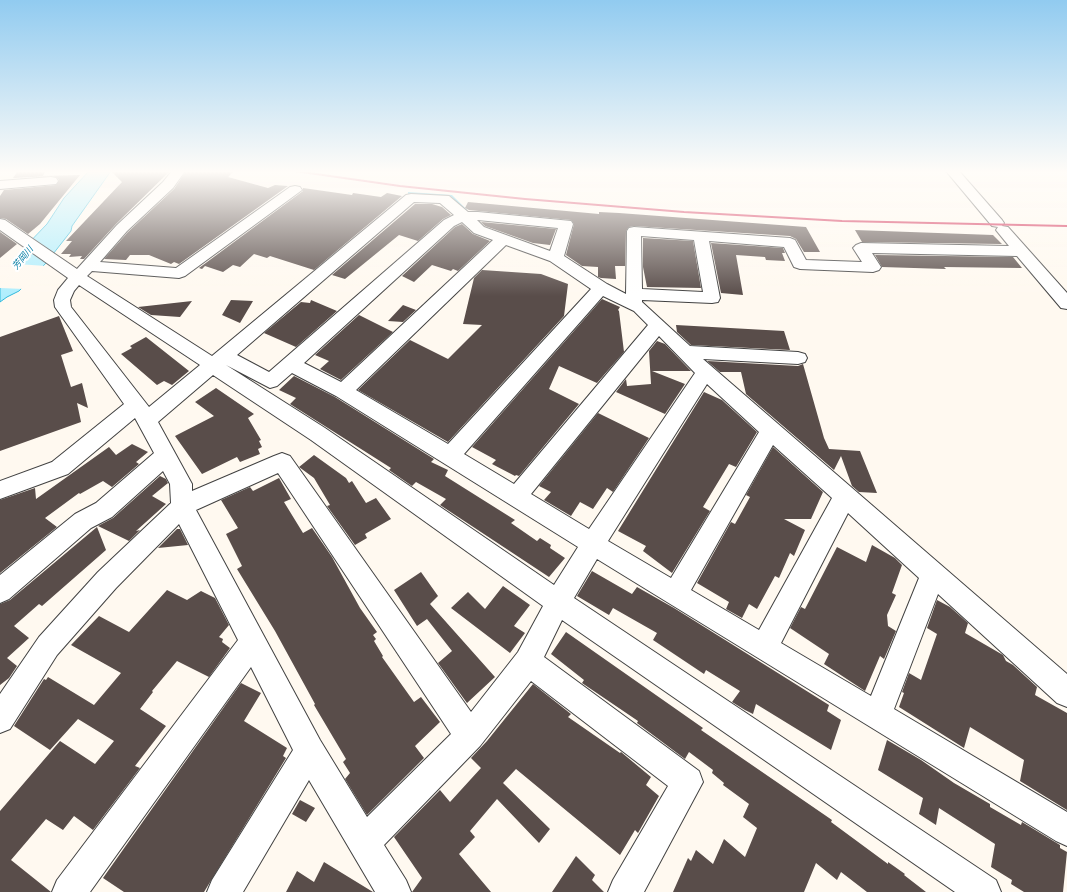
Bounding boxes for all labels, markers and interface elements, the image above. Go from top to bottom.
water label: 芳岡川 [10,244,36,272]

